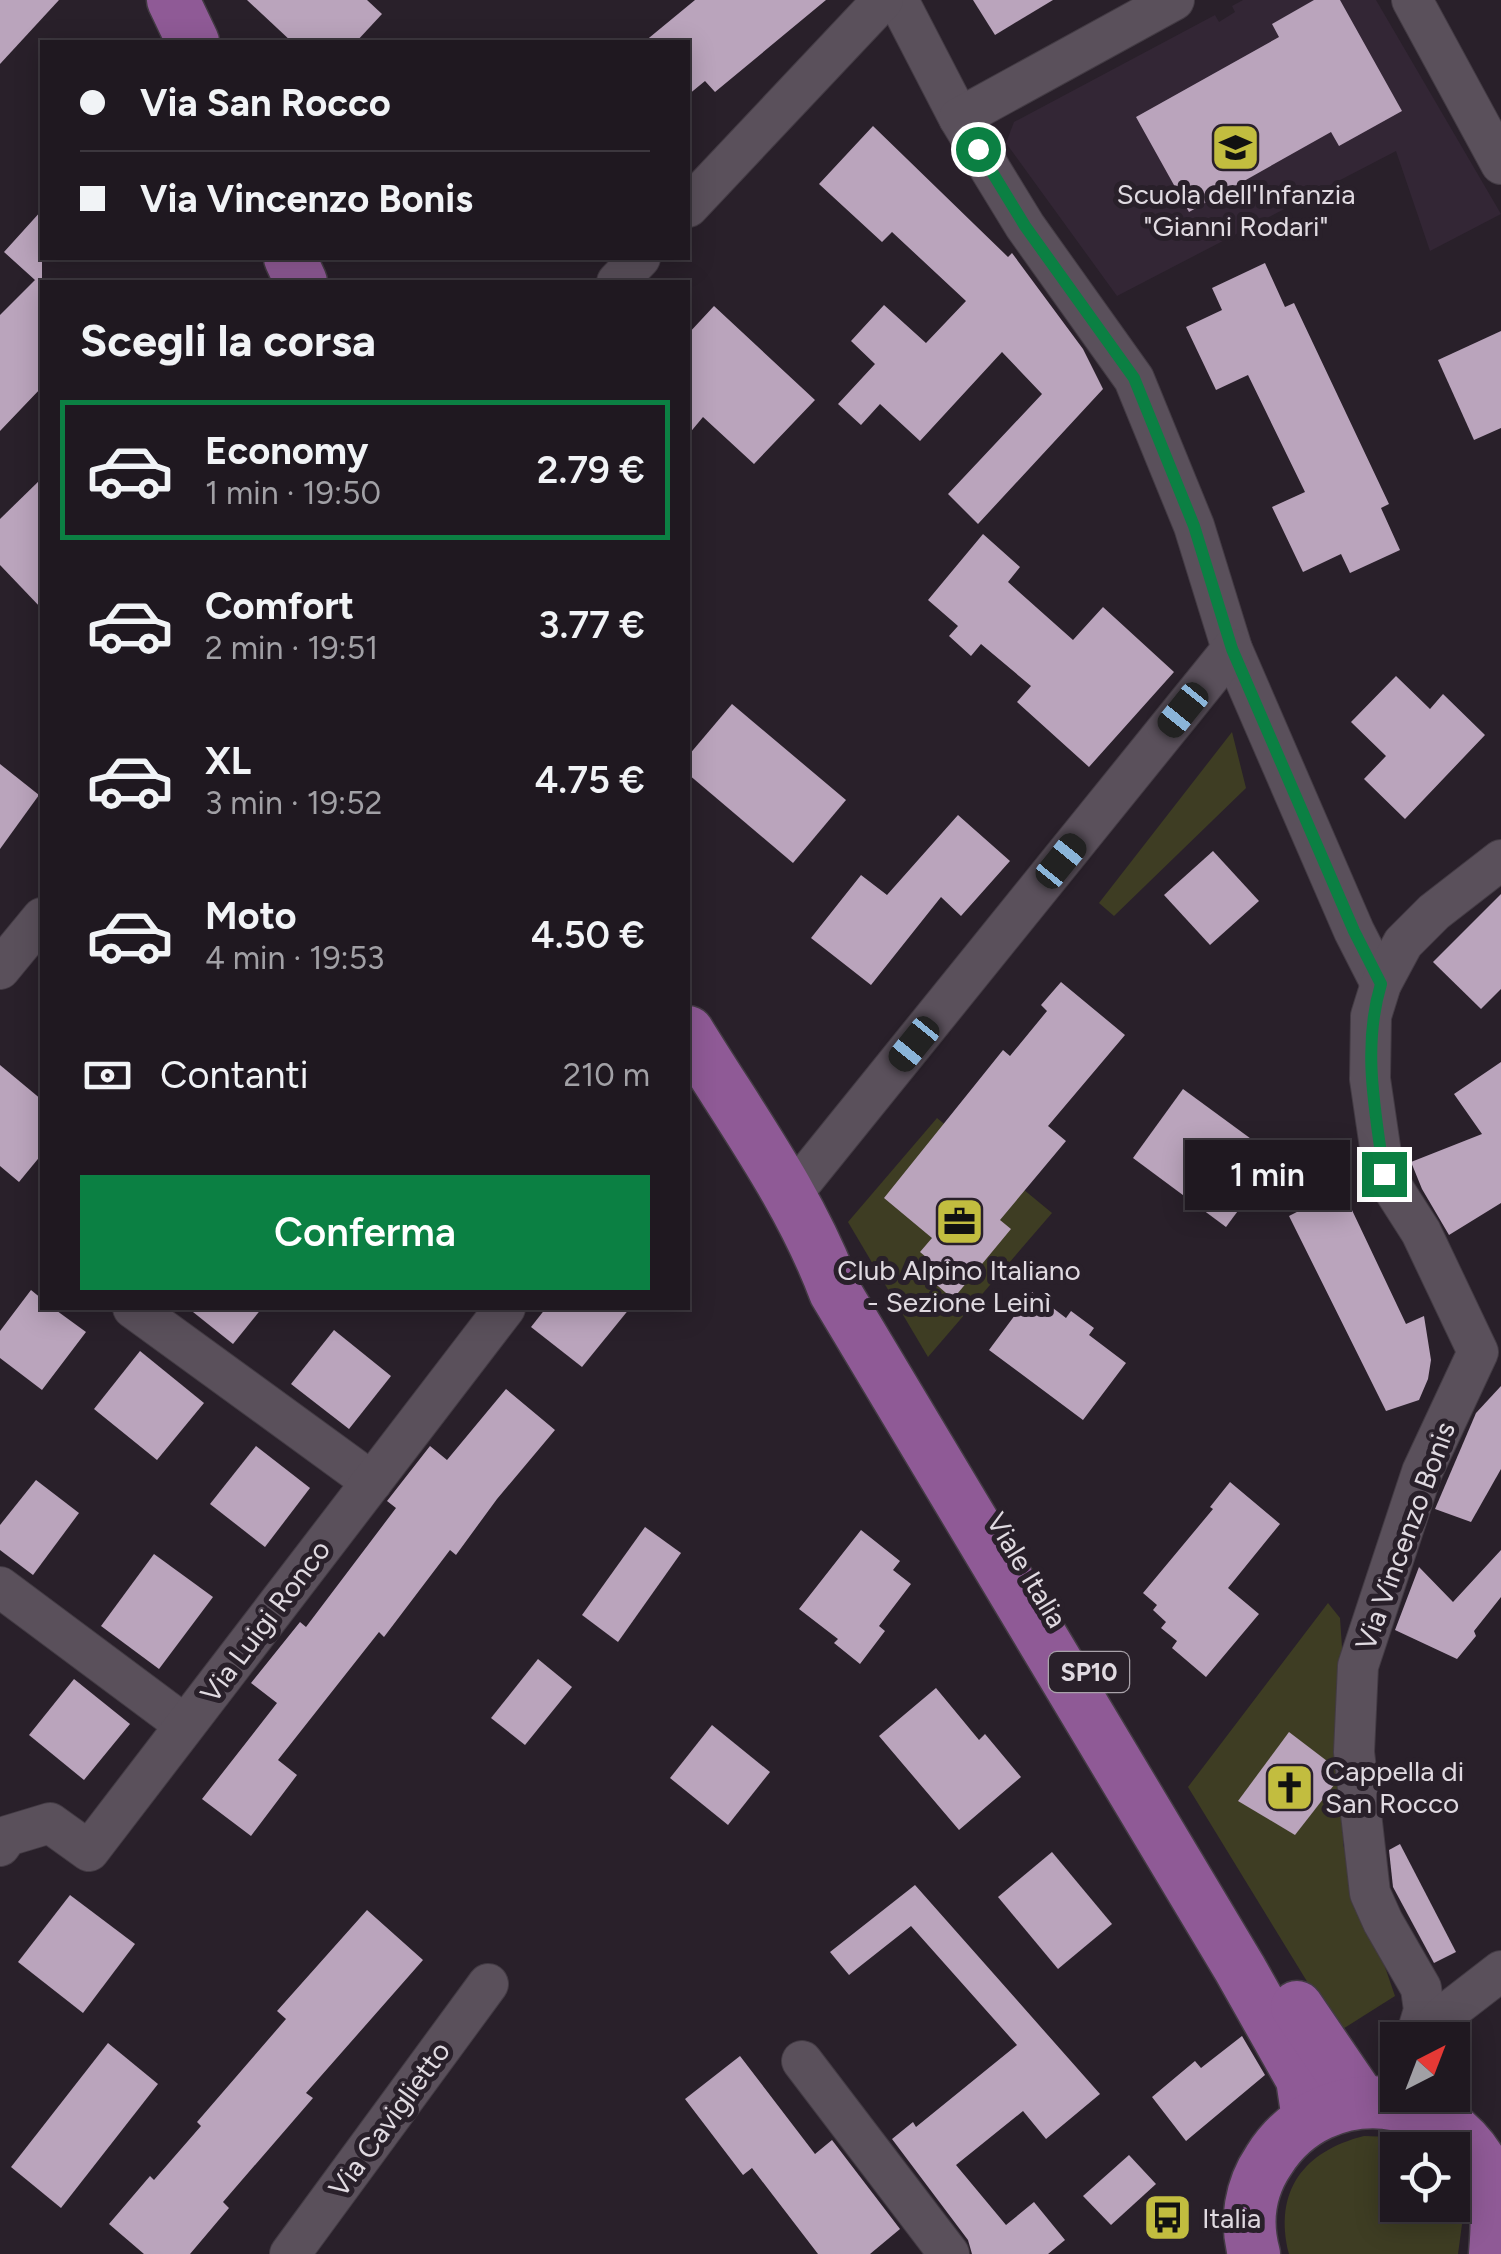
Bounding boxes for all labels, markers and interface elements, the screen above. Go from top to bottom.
text: Via San Rocco [140,80,391,126]
school or university icon: Scuola dell'Infanzia "Gianni Rodari" [1210,121,1262,173]
route start [956,127,1001,172]
text: Via Vincenzo Bonis [140,176,473,222]
place label: Scuola dell'Infanzia "Gianni Rodari" [1116,177,1356,243]
text: Scegli la corsa [80,313,376,367]
icon: car [85,425,175,515]
text: Economy [205,428,368,474]
text: 2.79 € [537,447,645,493]
text: 1 min · 19:50 [205,474,381,512]
icon: car [85,580,175,670]
text: Comfort [205,583,354,629]
text: 3.77 € [539,602,645,648]
text: 2 min · 19:51 [205,629,378,667]
car [1152,677,1214,743]
icon: car [85,735,175,825]
text: XL [205,738,251,784]
text: 4.75 € [534,757,645,803]
text: 3 min · 19:52 [205,784,382,822]
car [1030,828,1092,894]
icon: car [85,890,175,980]
text: Moto [205,893,297,939]
text: 4.50 € [531,912,645,958]
text: 4 min · 19:53 [205,939,384,977]
car [883,1011,945,1077]
icon: cash [80,1048,135,1103]
text: Contanti [160,1052,309,1098]
text: 210 m [563,1056,650,1094]
callout: 1 min [1184,1139,1349,1209]
route end [1362,1152,1407,1197]
text: 1 min [1230,1156,1305,1194]
button: Conferma [80,1175,650,1290]
office icon: Club Alpino Italiano - Sezione Leinì [933,1196,985,1248]
place label: Club Alpino Italiano - Sezione Leinì [837,1253,1081,1319]
street label: Via Vincenzo Bonis [1348,1417,1462,1655]
street label: Viale Italia [979,1506,1075,1634]
street label: Via Luigi Ronco [193,1533,337,1709]
road number: SP10 [1049,1652,1129,1692]
place label: Cappella di San Rocco [1325,1754,1464,1820]
church icon: Cappella di San Rocco [1264,1761,1316,1813]
north arrow [1380,2022,1470,2112]
map controls [1380,2022,1470,2222]
street label: Via Caviglietto [321,2035,457,2203]
button: locate [1380,2132,1470,2222]
bus stop icon: Italia [1141,2192,1193,2244]
place label: Italia [1202,2201,1261,2235]

